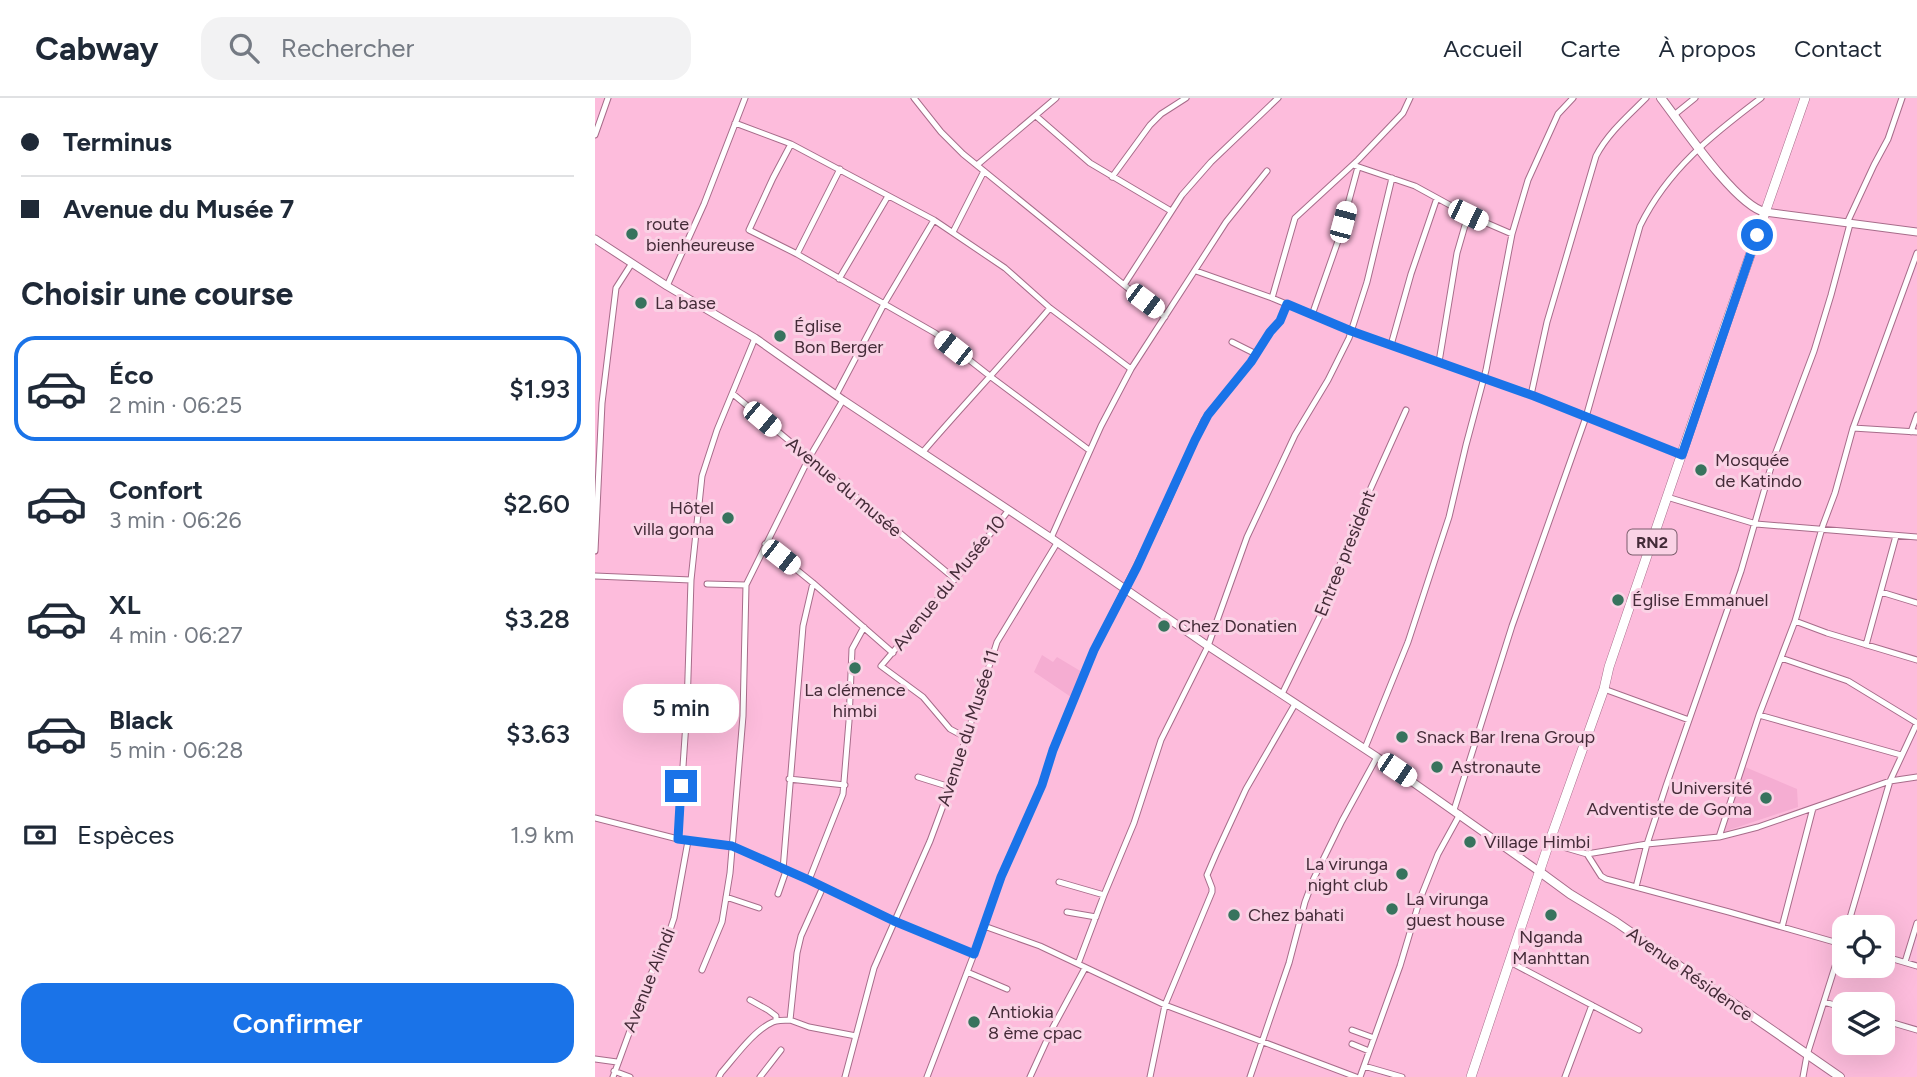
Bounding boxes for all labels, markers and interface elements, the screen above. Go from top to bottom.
search box [201,17,691,80]
text: Cabway [35,29,159,68]
icon: search [225,29,263,67]
text: Rechercher [281,32,414,64]
text: Accueil [1443,34,1523,63]
text: Carte [1561,34,1620,63]
text: À propos [1658,34,1756,63]
text: Contact [1794,34,1882,63]
text: Terminus [63,126,172,158]
text: Avenue du Musée 7 [63,193,294,225]
car [1445,196,1492,234]
car [1328,199,1359,245]
place label: route bienheureuse [646,213,755,256]
route start [1741,219,1773,251]
marker: route bienheureuse [624,226,640,242]
text: Choisir une course [21,275,293,313]
car [1122,280,1169,322]
place label: La base [655,292,716,314]
marker: La base [633,295,649,311]
place label: Église Bon Berger [794,315,883,358]
car [930,327,977,369]
marker: Église Bon Berger [772,328,788,344]
icon: car [25,357,88,420]
text: Éco [109,359,154,391]
text: $1.93 [509,373,570,405]
text: 2 min · 06:25 [109,391,242,419]
car [740,397,785,441]
street label: Avenue du musée [782,432,906,542]
place label: Mosquée de Katindo [1715,449,1802,492]
marker: Mosquée de Katindo [1693,462,1709,478]
icon: car [25,472,88,535]
text: Confort [109,474,203,506]
street label: Entree president [1310,487,1380,619]
text: $2.60 [503,488,570,520]
place label: Hôtel villa goma [633,497,714,540]
text: 3 min · 06:26 [109,506,242,534]
marker: Hôtel villa goma [720,510,736,526]
street label: Avenue du Musée 10 [888,511,1010,655]
road number: RN2 [1627,530,1677,555]
car [758,536,805,578]
icon: car [25,587,88,650]
text: XL [109,589,141,621]
place label: Église Emmanuel [1632,589,1768,611]
marker: Église Emmanuel [1610,592,1626,608]
text: $3.28 [504,603,570,635]
place label: Chez Donatien [1178,615,1297,637]
marker: Chez Donatien [1156,618,1172,634]
text: 4 min · 06:27 [109,621,243,649]
street label: Avenue du Musée 11 [932,647,1004,809]
marker: La clémence himbi [847,660,863,676]
place label: La clémence himbi [804,679,906,722]
callout: 5 min [623,684,739,734]
text: 5 min [652,694,710,722]
icon: car [25,702,88,765]
text: Black [109,704,173,736]
text: $3.63 [506,718,570,750]
place label: Snack Bar Irena Group [1416,726,1595,748]
marker: Snack Bar Irena Group [1394,729,1410,745]
text: 5 min · 06:28 [109,736,243,764]
car [1374,750,1421,790]
place label: Astronaute [1451,756,1541,778]
marker: Astronaute [1429,759,1445,775]
route end [665,770,697,802]
place label: Université Adventiste de Goma [1587,777,1752,820]
marker: Université Adventiste de Goma [1758,790,1774,806]
icon: cash [21,816,59,854]
text: Espèces [77,819,174,851]
text: 1.9 km [510,821,574,849]
place label: Village Himbi [1484,831,1590,853]
marker: Village Himbi [1462,834,1478,850]
place label: La virunga night club [1306,853,1388,896]
marker: La virunga night club [1394,866,1410,882]
place label: La virunga guest house [1406,888,1505,931]
marker: La virunga guest house [1384,901,1400,917]
place label: Chez bahati [1248,904,1344,926]
marker: Chez bahati [1226,907,1242,923]
marker: Nganda Manhttan [1543,907,1559,923]
map controls [1832,915,1895,1055]
button: locate [1832,915,1895,978]
street label: Avenue Résidence [1623,922,1757,1026]
street label: Avenue Alindi [618,925,680,1035]
place label: Nganda Manhttan [1512,926,1590,969]
button: Confirmer [21,983,574,1063]
button: layers [1832,992,1895,1055]
place label: Antiokia 8 ème cpac [988,1001,1082,1044]
marker: Antiokia 8 ème cpac [966,1014,982,1030]

